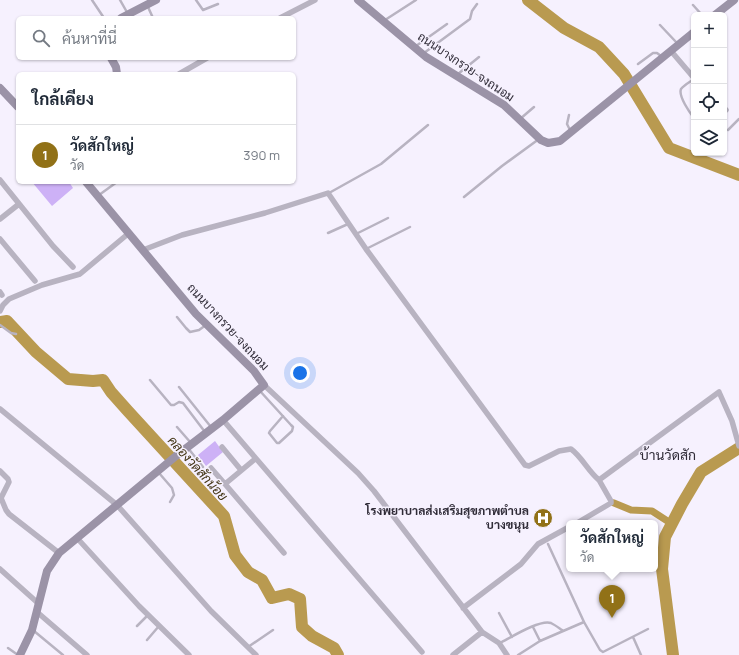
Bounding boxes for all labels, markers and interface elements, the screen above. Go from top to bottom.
map controls [691,12,727,156]
button: + [691,12,727,48]
search box [16,16,296,60]
icon: search [30,27,52,49]
text: ค้นหาที่นี่ [62,28,117,49]
street label: ถนนบางกรวย-จงถนอม [415,28,518,105]
button: − [691,48,727,84]
button: locate [691,84,727,120]
text: ใกล้เคียง [32,87,94,110]
button: layers [691,120,727,156]
text: วัดสักใหญ่ [70,135,134,156]
text: 1 [42,146,48,164]
text: 390 m [243,146,280,164]
text: วัด [70,156,84,174]
street label: ถนนบางกรวย-จงถนอม [184,279,273,374]
your location [290,363,310,383]
water label: คลองวัดสักน้อย [164,432,232,505]
district label: บ้านวัดสัก [640,445,696,464]
place label: โรงพยาบาลส่งเสริมสุขภาพตำบล บางขนุน [365,502,529,533]
hospital icon: โรงพยาบาลส่งเสริมสุขภาพตำบล บางขนุน [532,507,554,529]
popup [566,520,658,572]
text: วัดสักใหญ่ [580,527,644,548]
text: วัด [580,548,594,566]
pin: 1 [599,585,625,618]

